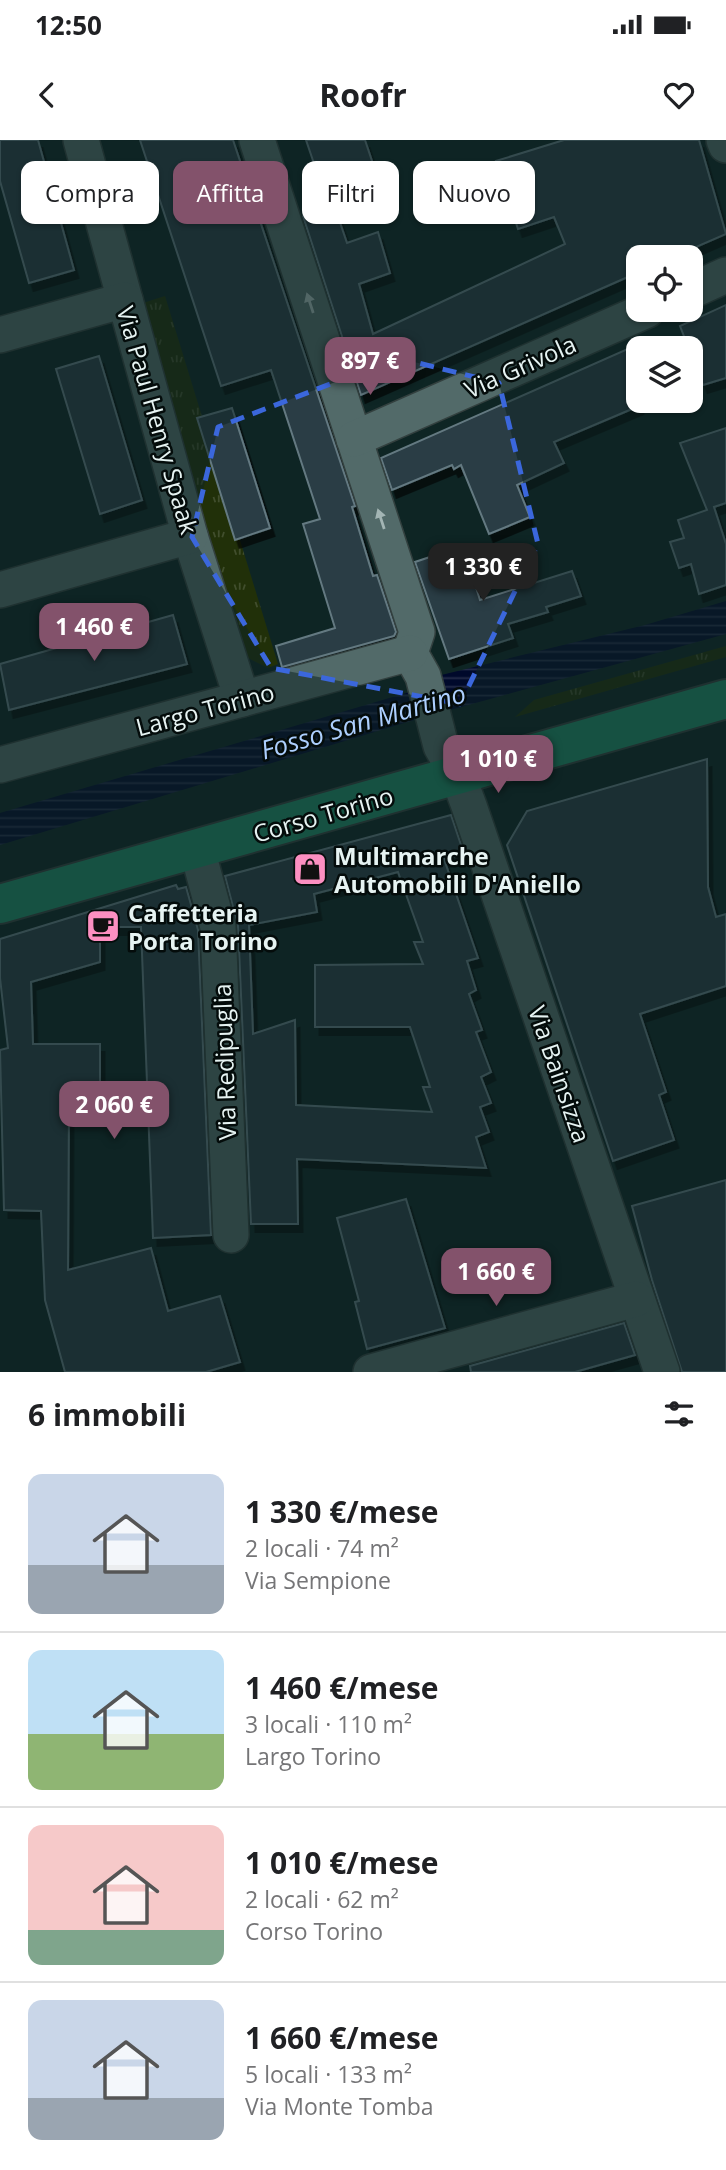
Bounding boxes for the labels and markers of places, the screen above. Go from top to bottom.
pin: 897 € [321,338,419,397]
pin: 1 330 € [418,544,548,603]
pin: 1 460 € [29,603,159,663]
pin: 1 010 € [433,736,563,795]
place label: Multimarche Automobili D'Aniello [334,839,581,900]
shop icon: Multimarche Automobili D'Aniello [291,850,329,888]
place label: Caffetteria Porta Torino [128,896,278,957]
cafe icon: Caffetteria Porta Torino [84,907,122,945]
pin: 2 060 € [49,1082,179,1141]
pin: 1 660 € [431,1248,561,1308]

